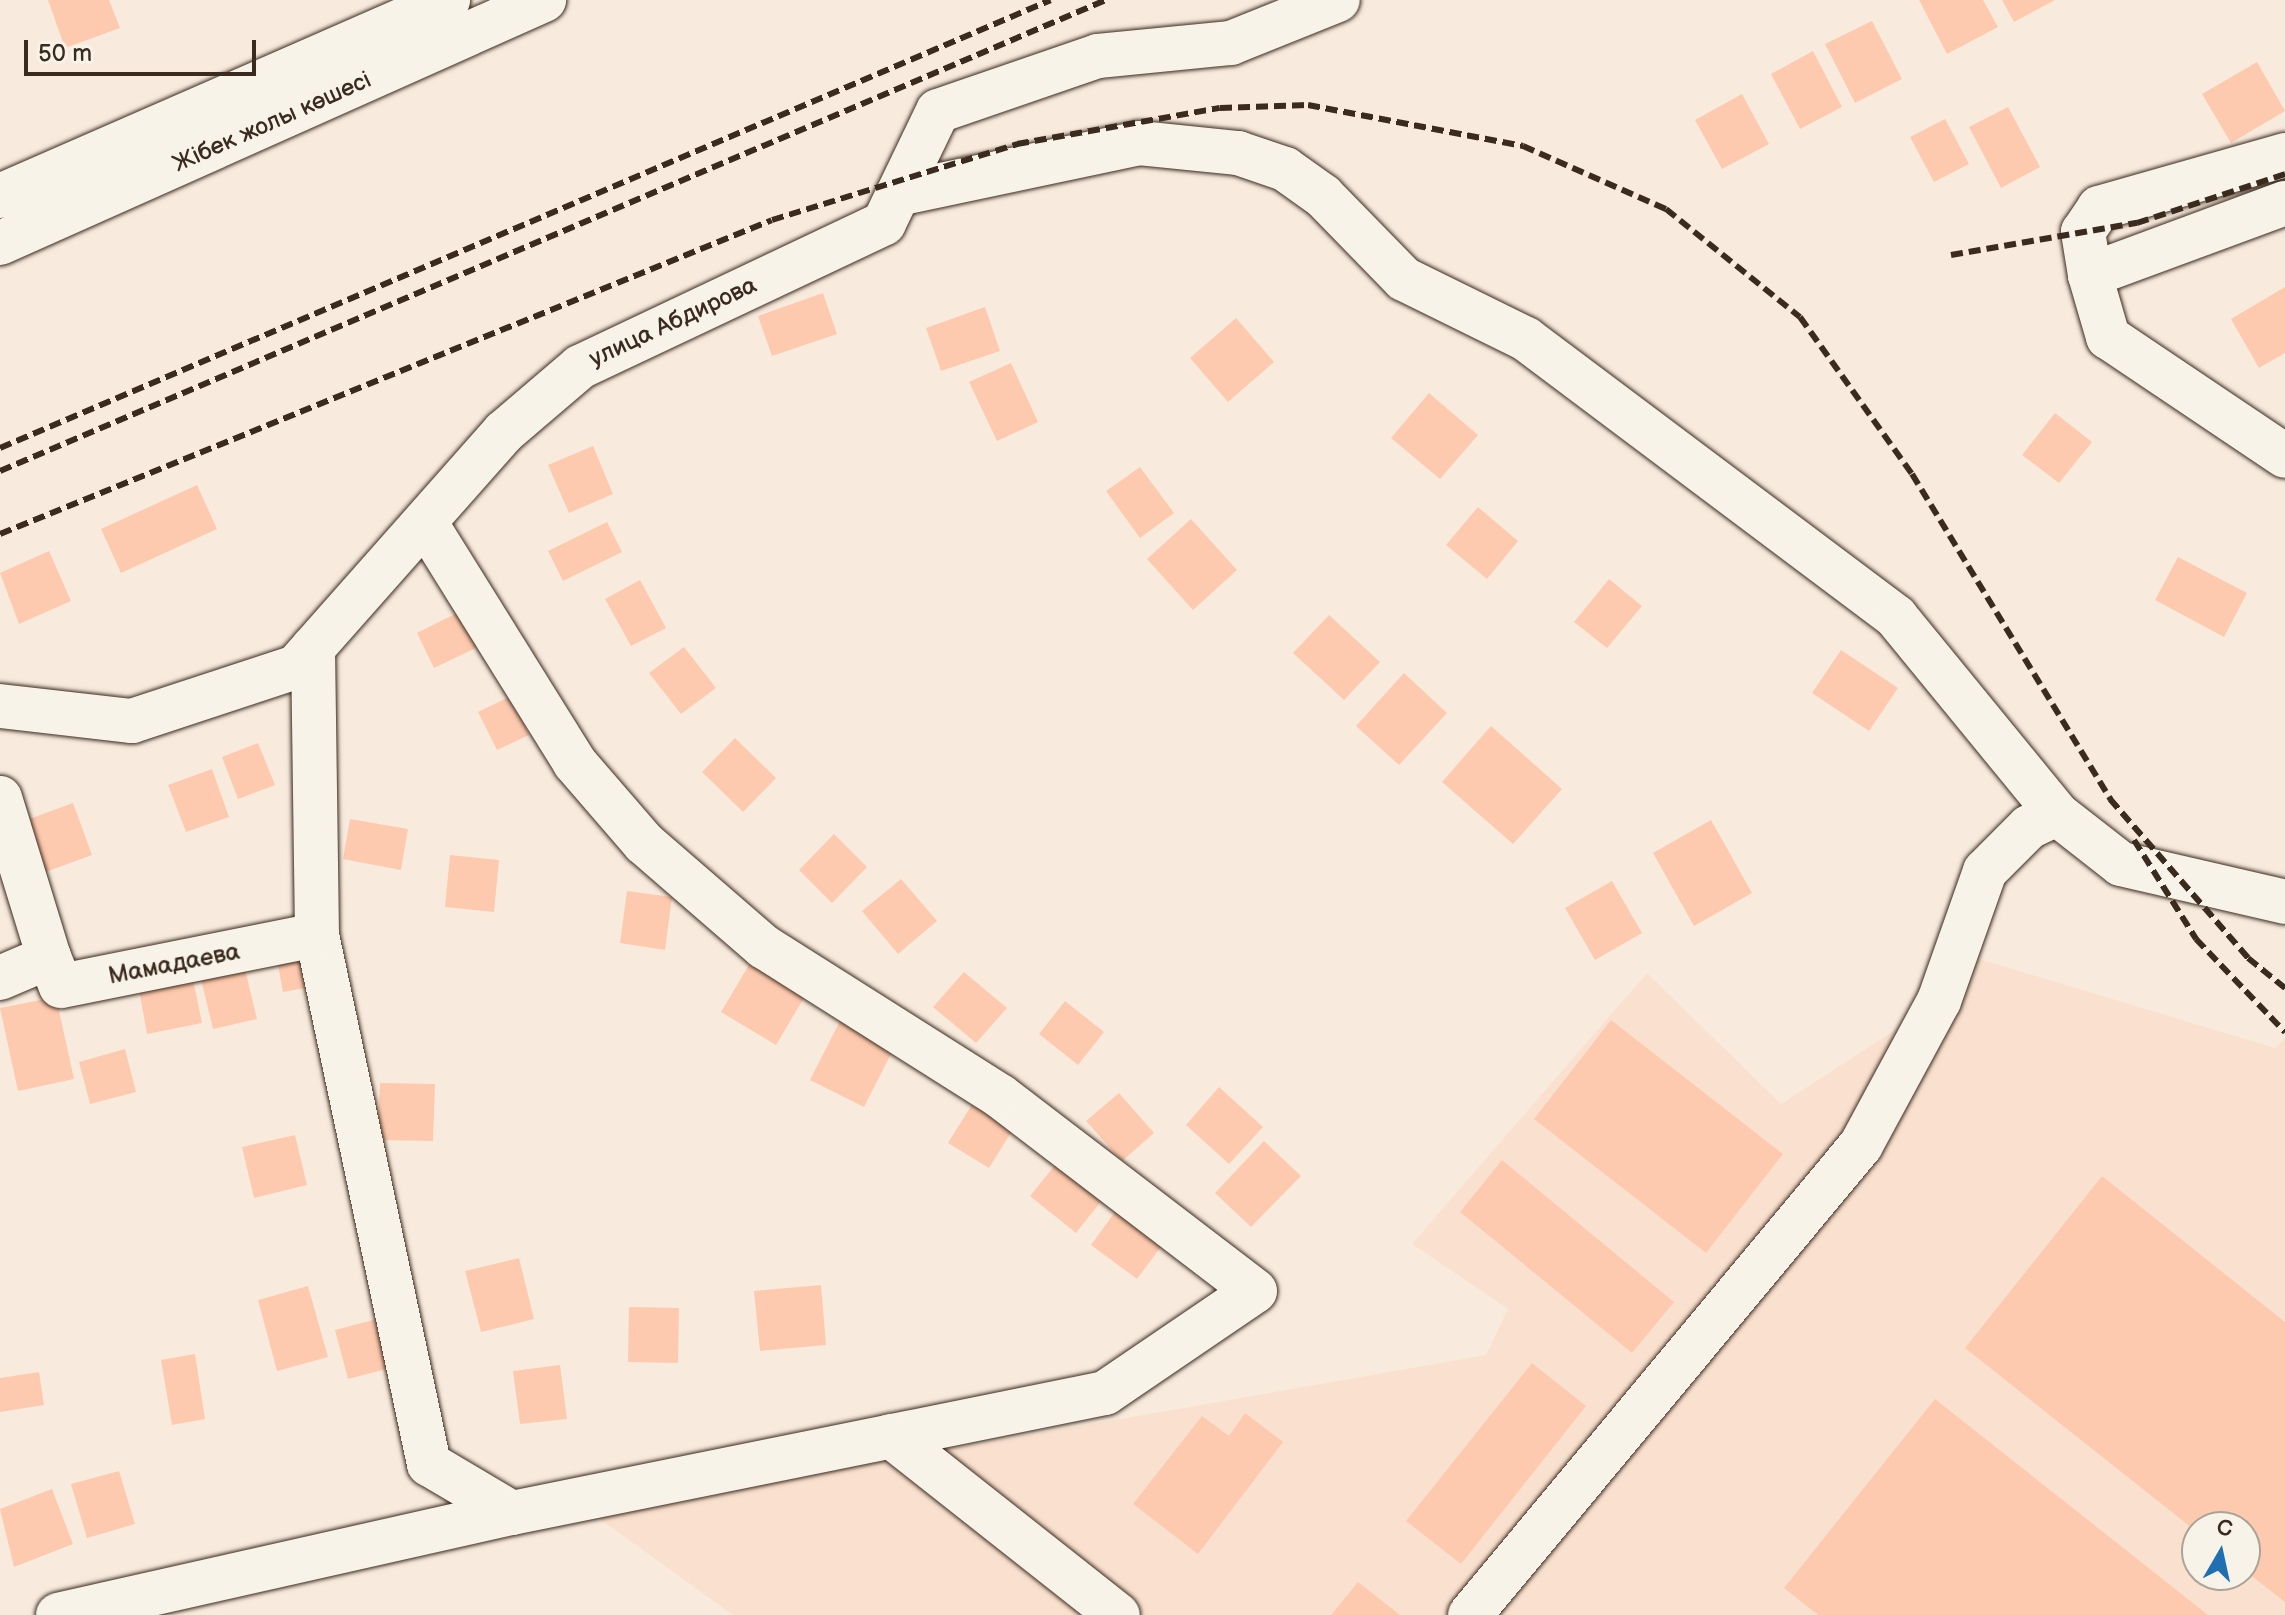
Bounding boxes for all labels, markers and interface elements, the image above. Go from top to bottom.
scale bar [28,24,260,74]
text: 50 m [38,39,92,68]
street label: Жібек жолы көшесі [168,65,376,179]
street label: улица Абдирова [585,271,761,373]
street label: Мамадаева [106,937,242,991]
north arrow [2181,1511,2261,1591]
text: С [2215,1514,2234,1543]

